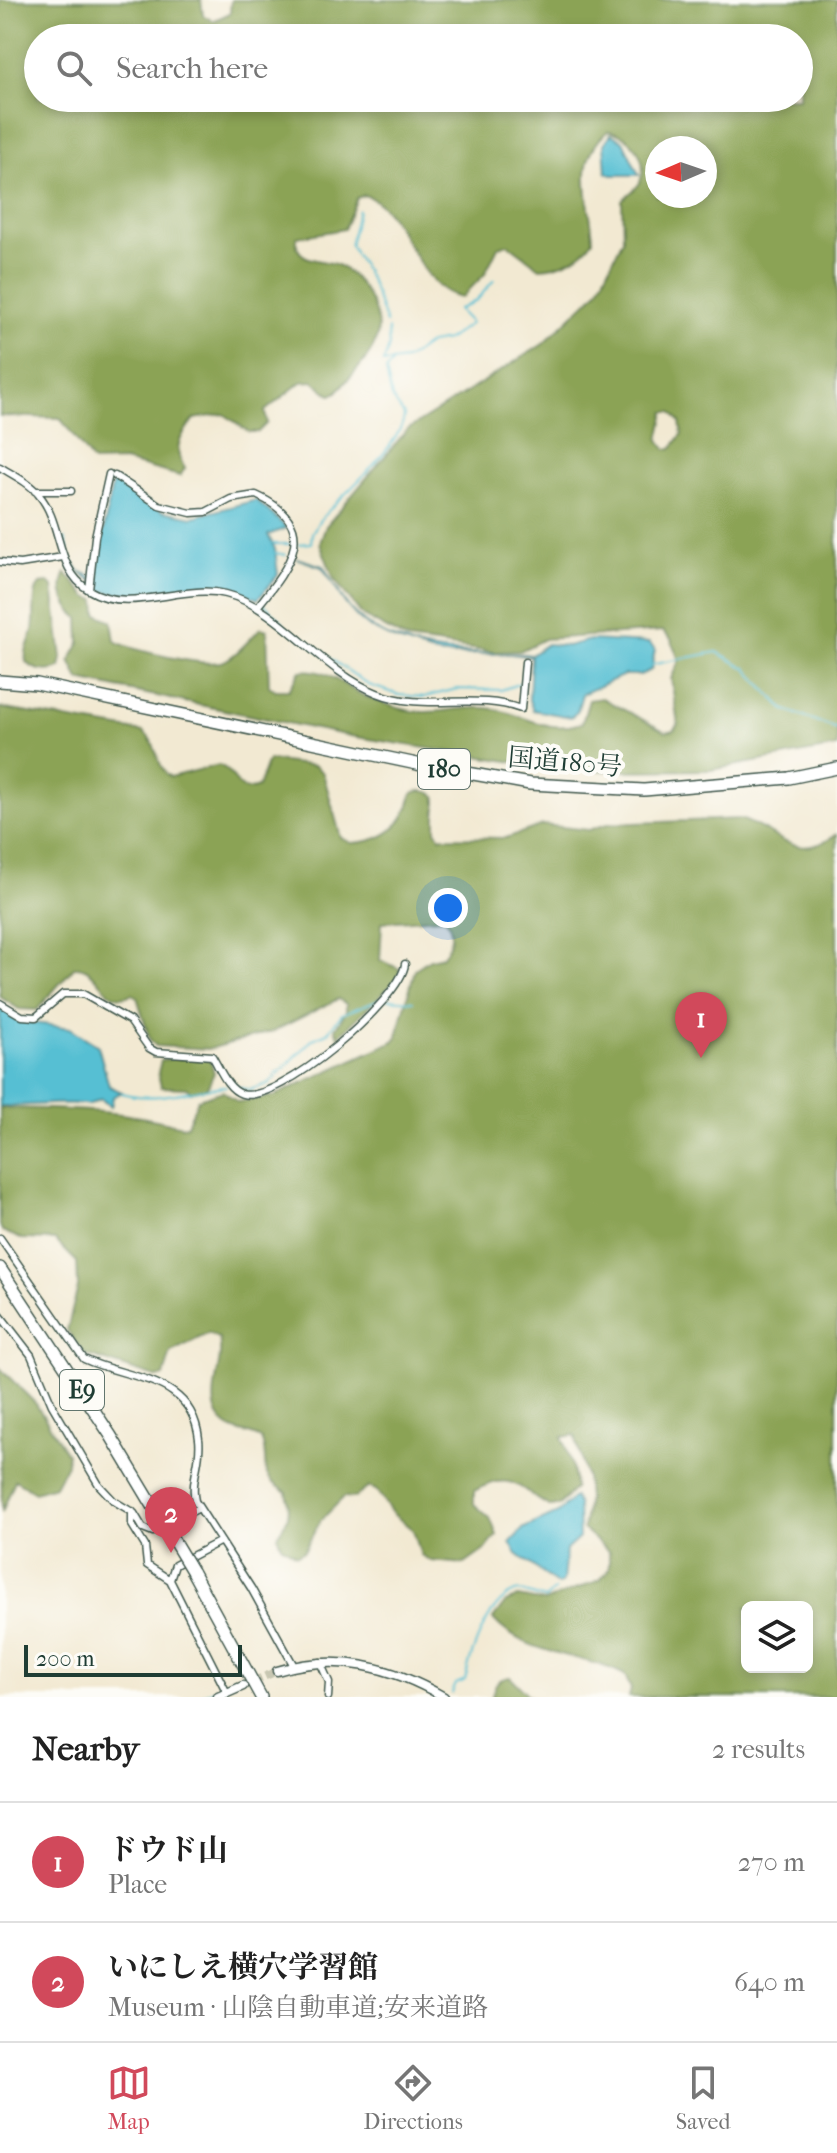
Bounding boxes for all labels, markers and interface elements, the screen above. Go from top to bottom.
search box [24,24,813,112]
icon: search [52,46,96,90]
text: Search here [116,51,268,86]
north arrow [645,136,717,208]
street label: 国道180号 [507,742,623,782]
road number: 180 [418,749,470,789]
your location [428,888,468,928]
pin: 1 [675,992,727,1058]
road number: E9 [60,1370,104,1410]
pin: 2 [145,1487,197,1553]
map controls [741,1601,813,1673]
button: layers [741,1601,813,1673]
scale bar [24,1641,242,1677]
text: 200 m [36,1646,95,1672]
text: Nearby [32,1729,139,1769]
text: 2 results [712,1734,805,1765]
text: ドウド山 [108,1833,228,1868]
text: 1 [53,1847,63,1878]
text: 270 m [738,1847,805,1878]
text: Place [108,1869,167,1900]
text: いにしえ横穴学習館 [108,1950,378,1985]
text: 2 [51,1967,65,1998]
text: 640 m [734,1967,805,1998]
text: Museum · 山陰自動車道;安来道路 [108,1992,488,2023]
tab: Map [107,2061,151,2135]
tab: Directions [364,2061,463,2135]
tab: Saved [676,2061,730,2135]

